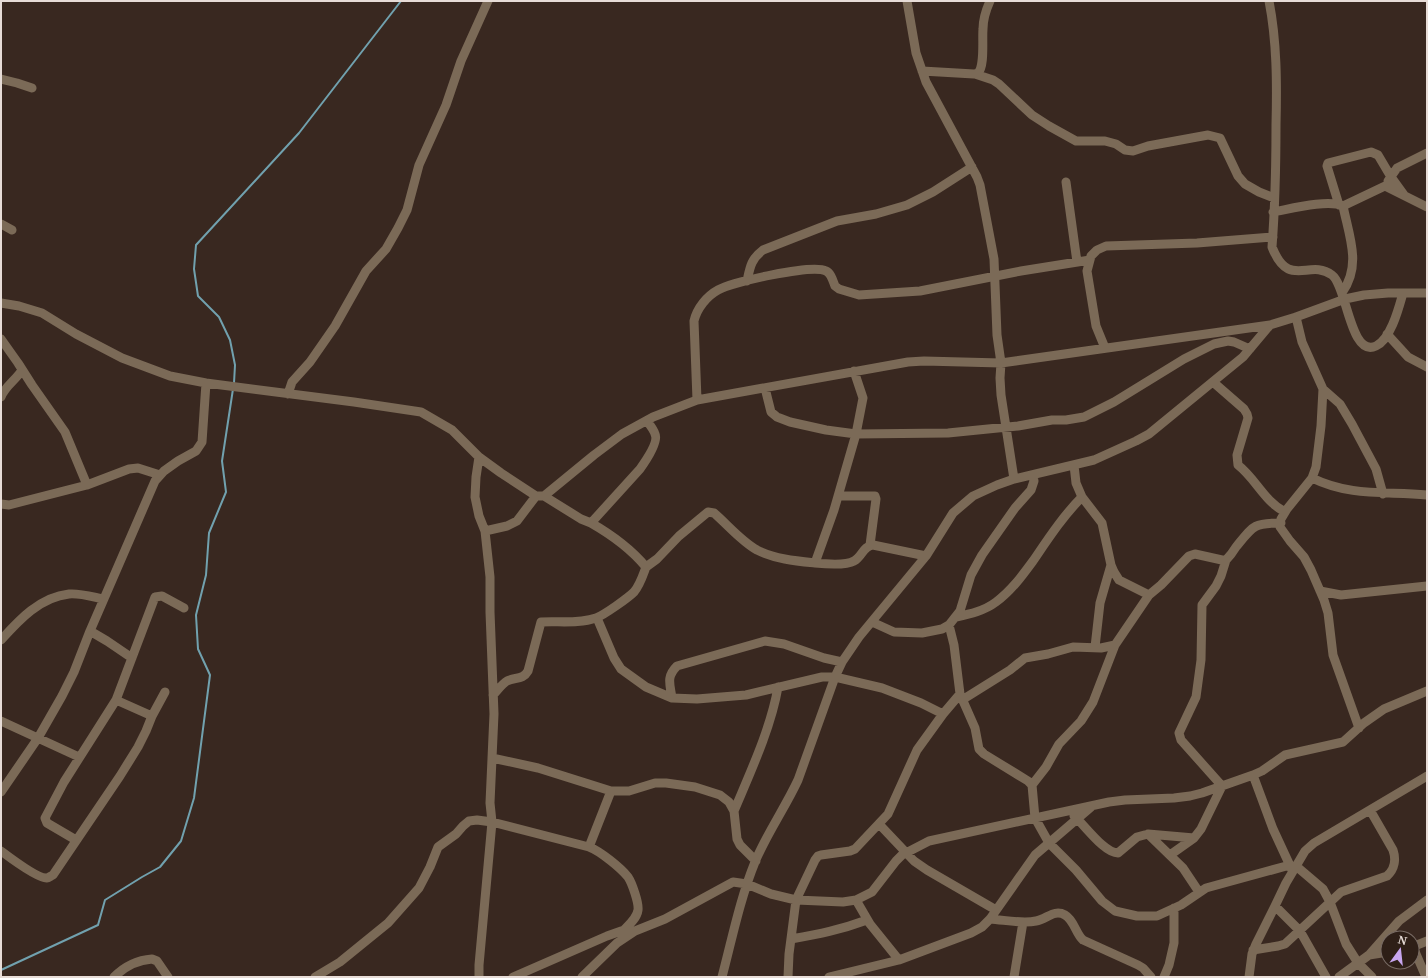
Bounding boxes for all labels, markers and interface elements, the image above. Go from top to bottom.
north arrow [1380,930,1420,970]
text: N [1397,931,1409,948]

